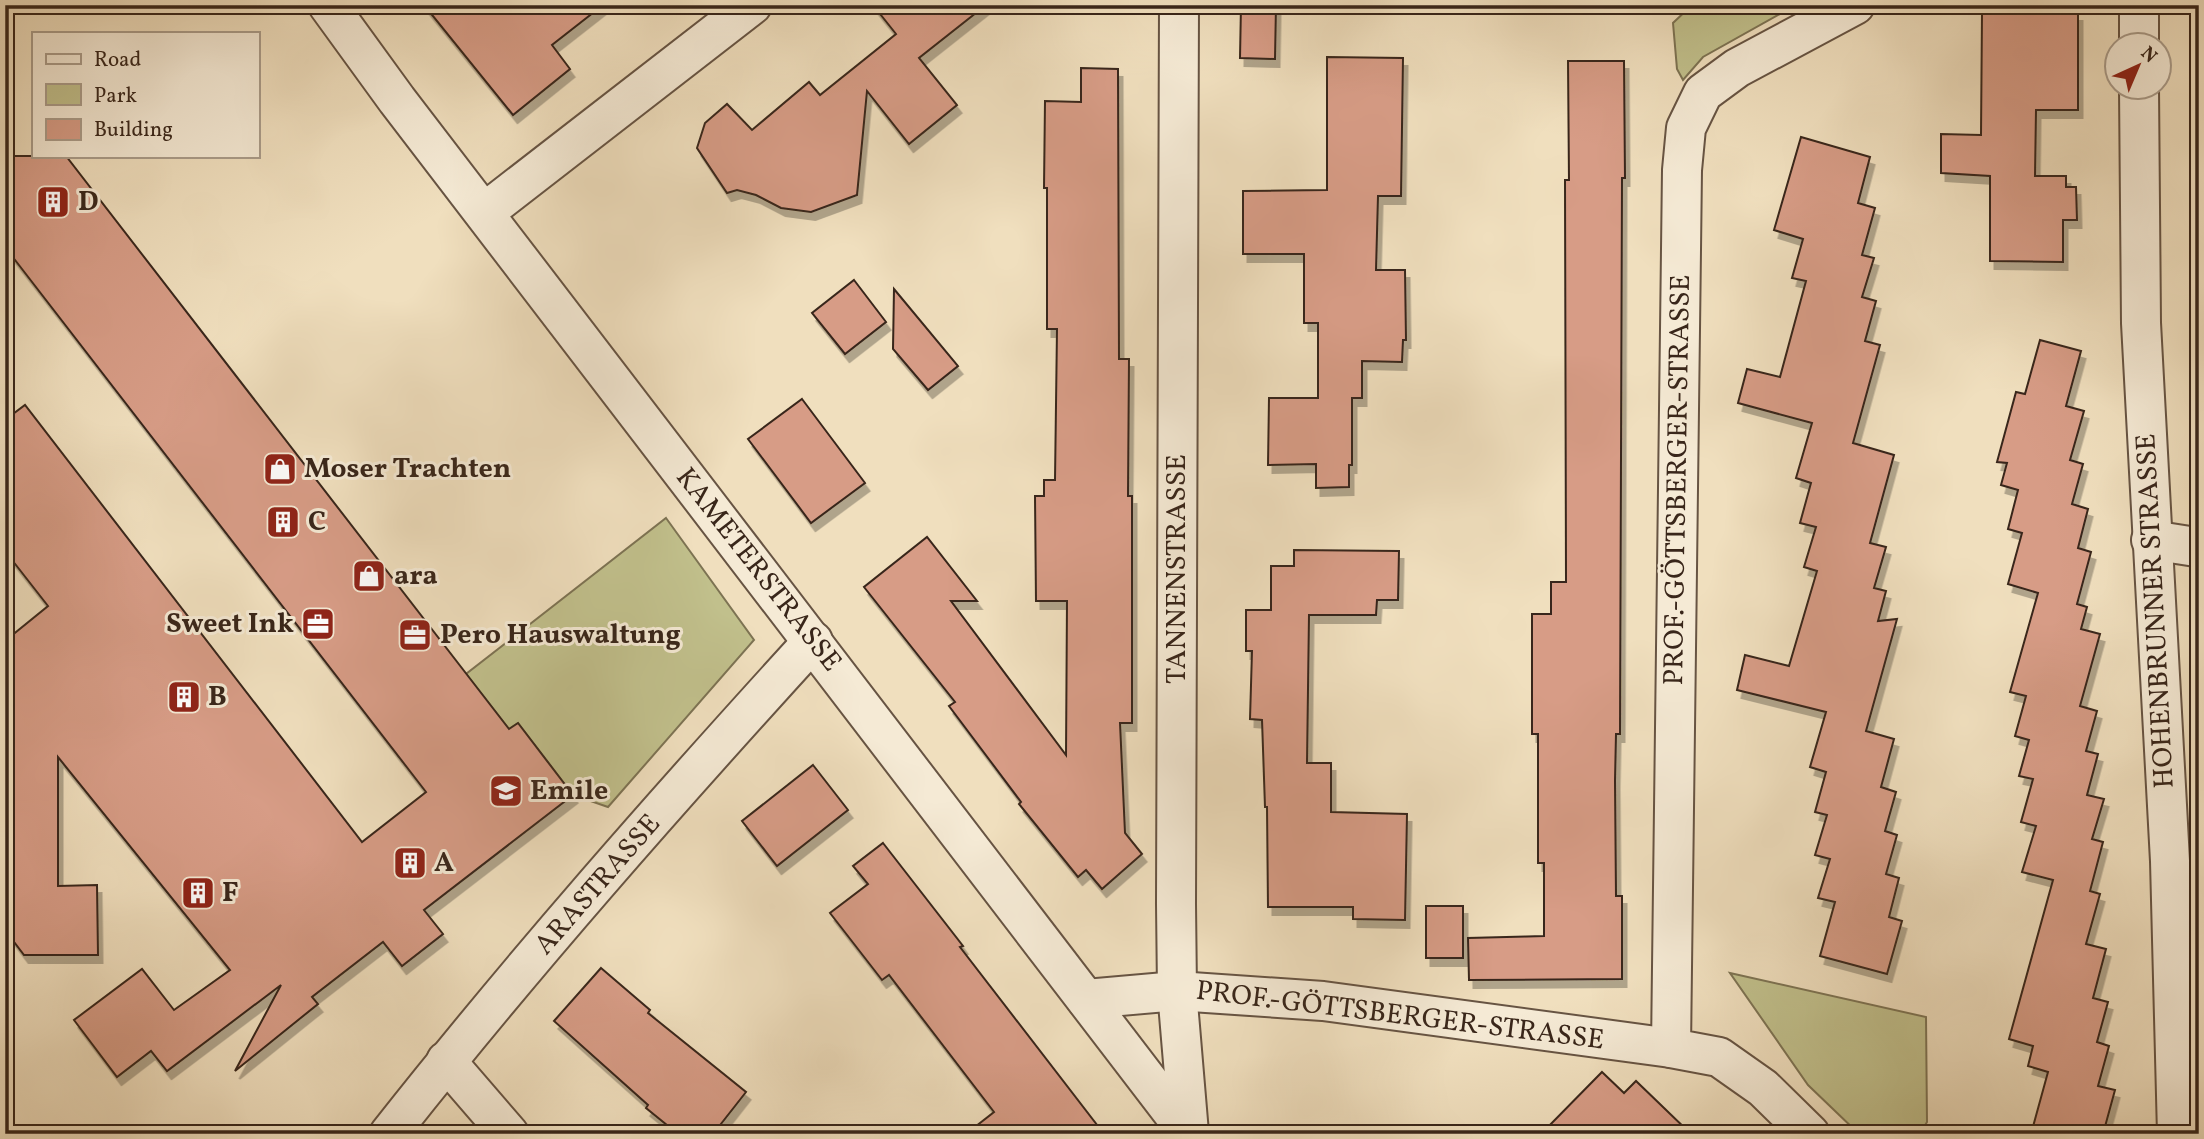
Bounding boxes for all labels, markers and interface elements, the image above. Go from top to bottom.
legend [32,32,259,158]
north arrow [2102,32,2172,102]
text: N [2134,41,2163,69]
text: Road [94,46,141,75]
text: Park [94,82,137,111]
text: Building [94,116,173,145]
building icon: D [34,183,72,221]
place label: D [78,183,99,222]
street label: PROF.-GÖTTSBERGER-STRASSE [1655,274,1701,686]
street label: HOHENBRUNNER STRASSE [2127,432,2185,790]
shop icon: Moser Trachten [261,450,299,488]
place label: Moser Trachten [304,450,511,489]
street label: TANNENSTRASSE [1158,454,1197,684]
street label: KAMETERSTRASSE [666,460,850,680]
building icon: C [264,503,302,541]
place label: C [308,503,326,542]
shop icon: ara [350,557,388,595]
place label: ara [394,557,438,596]
place label: Sweet Ink [166,605,294,644]
office icon: Sweet Ink [299,605,337,643]
office icon: Pero Hauswaltung [396,616,434,654]
place label: Pero Hauswaltung [440,616,681,655]
building icon: B [165,678,203,716]
place label: B [208,678,227,717]
school or university icon: Emile [487,772,525,810]
place label: Emile [530,772,608,811]
street label: ARASTRASSE [526,806,670,964]
building icon: A [391,844,429,882]
place label: A [434,844,454,883]
building icon: F [179,874,217,912]
place label: F [222,874,239,913]
street label: PROF.-GÖTTSBERGER-STRASSE [1194,972,1606,1060]

